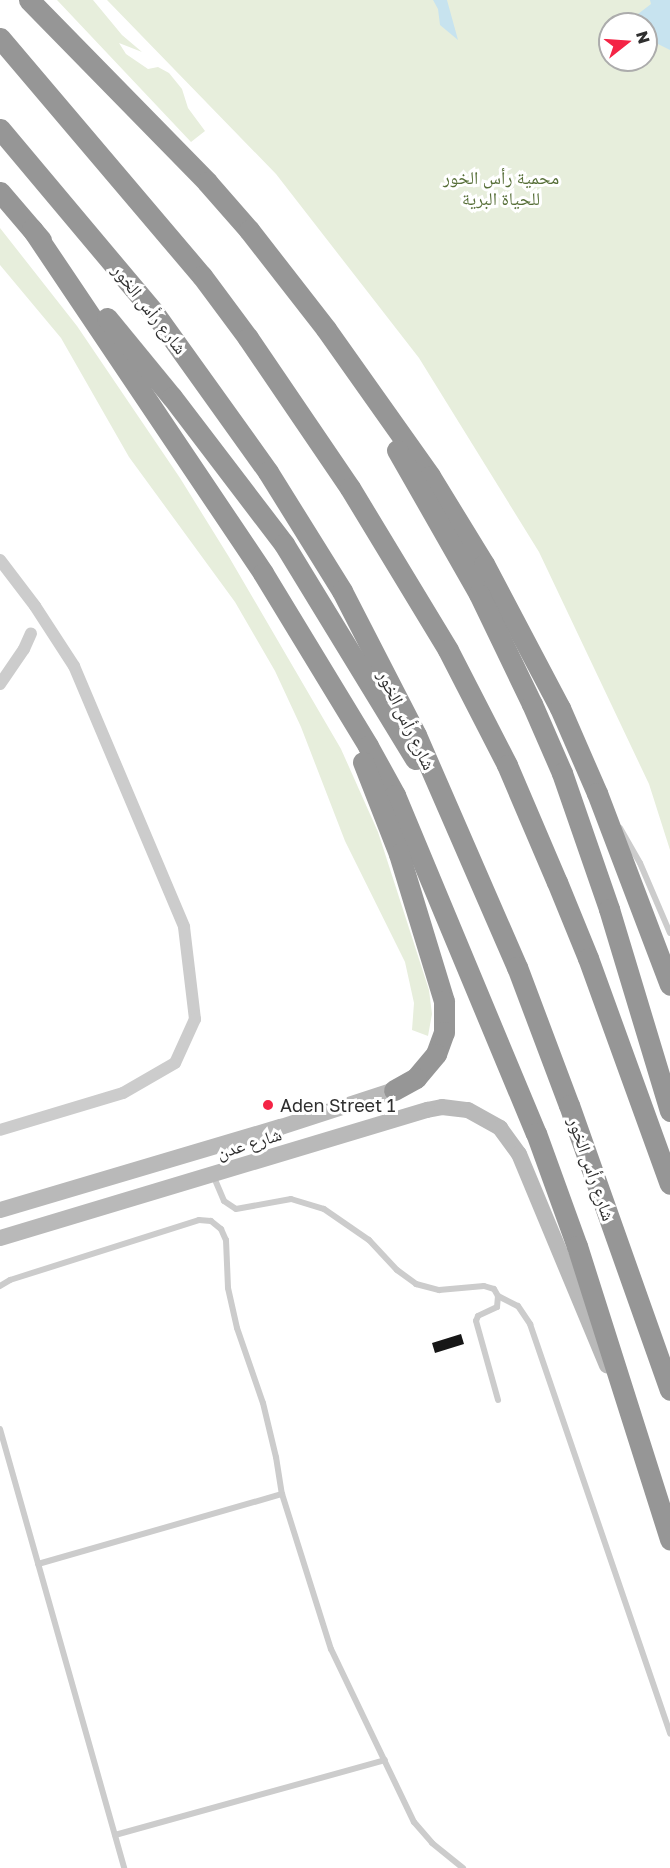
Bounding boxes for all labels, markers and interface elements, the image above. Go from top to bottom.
north arrow [598,12,658,72]
text: N [632,29,655,46]
park label: محمية رأس الخور للحياة البرية [443,167,559,210]
street label: شارع رأس الخور [108,260,192,358]
street label: شارع رأس الخور [374,667,440,773]
place label: Aden Street 1 [280,1094,395,1116]
marker: Aden Street 1 [261,1098,275,1112]
street label: شارع رأس الخور [564,1114,620,1224]
street label: شارع عدن [214,1123,284,1163]

